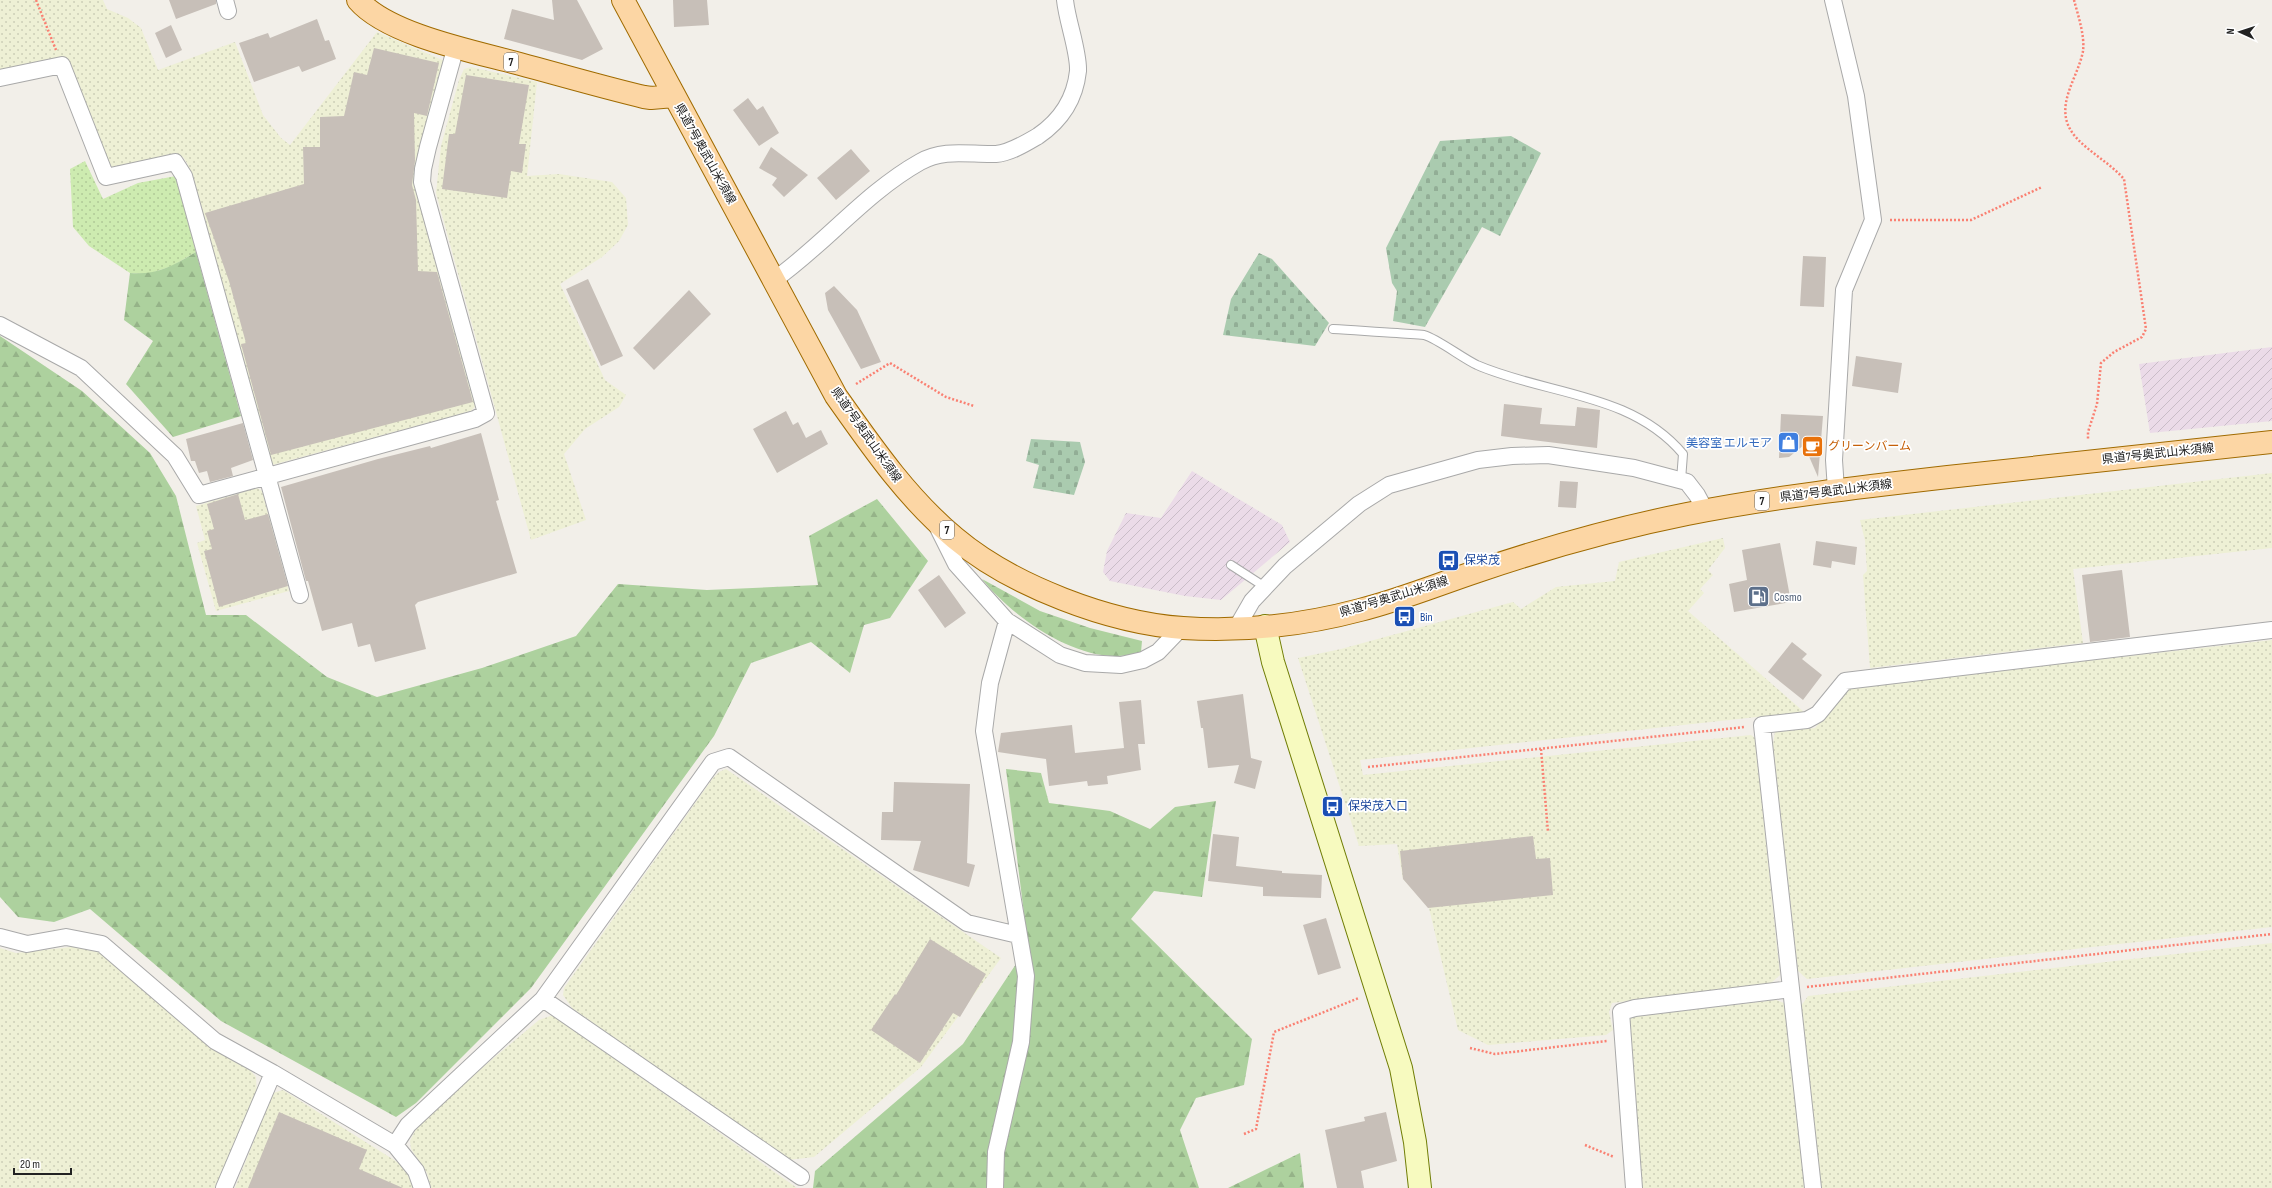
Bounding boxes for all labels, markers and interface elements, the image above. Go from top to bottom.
north arrow [2220,12,2260,52]
text: N [2224,28,2237,35]
road number: 7 [504,53,518,71]
street label: 県道7号奥武山米須線 [671,101,739,207]
street label: 県道7号奥武山米須線 [828,384,904,486]
shop icon: 美容室 エルモア [1775,430,1801,456]
cafe icon: グリーンバーム [1800,433,1826,459]
place label: 美容室 エルモア [1686,436,1772,451]
place label: グリーンバーム [1828,439,1911,454]
street label: 県道7号奥武山米須線 [2101,441,2215,467]
street label: 県道7号奥武山米須線 [1779,477,1893,505]
road number: 7 [1755,492,1769,510]
road number: 7 [940,521,954,539]
bus stop icon: 保栄茂 [1435,547,1461,573]
place label: 保栄茂 [1464,553,1500,568]
street label: 県道7号奥武山米須線 [1338,573,1450,621]
fuel station icon: Cosmo [1745,584,1771,610]
place label: Cosmo [1774,590,1802,605]
bus stop icon: Bin [1391,604,1417,630]
place label: Bin [1420,610,1433,625]
bus stop icon: 保栄茂入口 [1319,793,1345,819]
place label: 保栄茂入口 [1348,799,1408,814]
scale bar [14,1150,71,1176]
text: 20 m [20,1157,40,1172]

